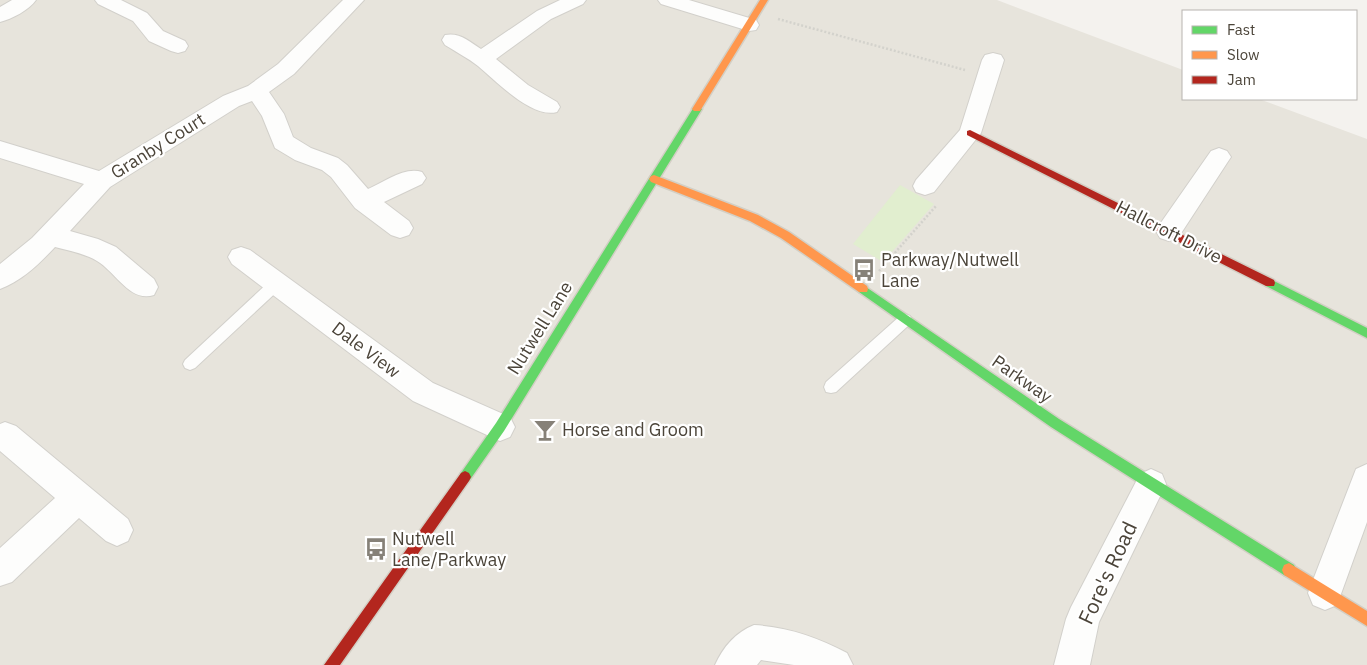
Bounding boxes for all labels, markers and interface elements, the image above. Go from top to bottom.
legend [1182,10,1357,100]
text: Fast [1227,20,1255,39]
text: Slow [1227,45,1260,64]
text: Jam [1227,70,1256,89]
street label: Granby Court [106,107,209,184]
street label: Hallcroft Drive [1112,195,1226,268]
place label: Parkway/Nutwell Lane [881,248,1019,292]
bus stop icon: Parkway/Nutwell Lane [851,257,877,283]
street label: Nutwell Lane [502,277,577,379]
street label: Dale View [328,316,405,383]
street label: Parkway [988,349,1057,408]
bar icon: Horse and Groom [532,417,558,443]
place label: Horse and Groom [562,418,704,441]
street label: Fore's Road [1071,517,1143,628]
place label: Nutwell Lane/Parkway [392,527,506,571]
bus stop icon: Nutwell Lane/Parkway [363,536,389,562]

